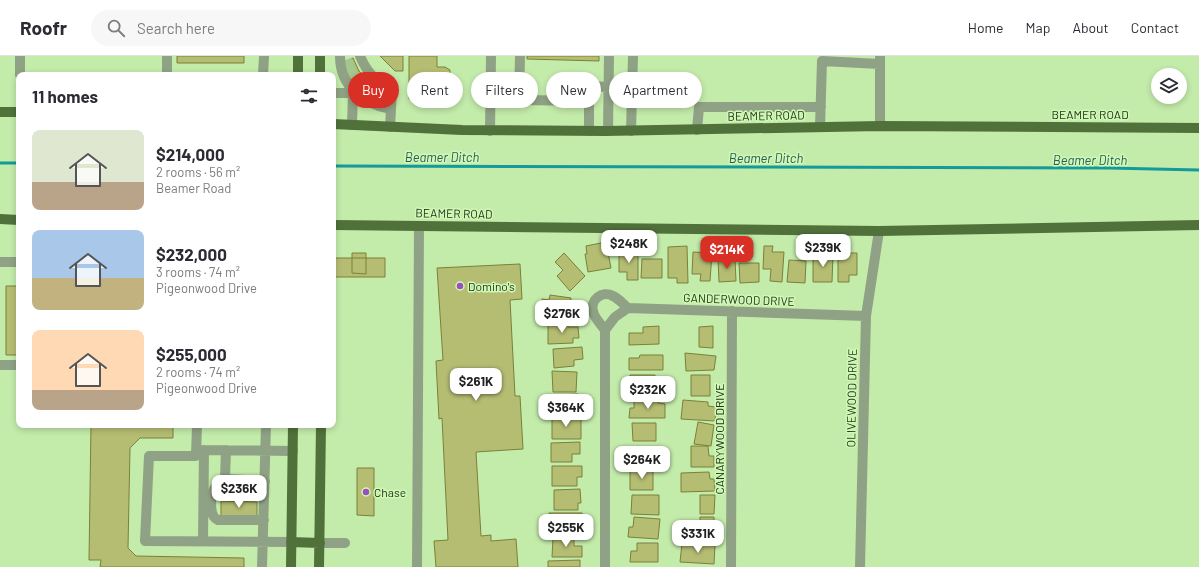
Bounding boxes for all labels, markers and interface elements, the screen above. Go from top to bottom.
search box [91,10,371,46]
text: Roofr [20,16,67,39]
icon: search [105,17,127,39]
text: Search here [137,19,215,37]
text: Home [968,19,1004,36]
text: Map [1026,19,1050,36]
text: About [1072,19,1109,36]
text: Contact [1131,19,1179,36]
map controls [1151,68,1187,104]
button: layers [1151,68,1187,104]
chip: Buy [348,72,399,108]
chip: Rent [407,72,463,108]
chip: Filters [471,72,538,108]
chip: New [546,72,601,108]
chip: Apartment [609,72,702,108]
icon: filters [298,85,320,107]
text: 11 homes [32,86,98,106]
street label: BEAMER ROAD [727,107,805,123]
street label: BEAMER ROAD [1051,107,1129,121]
text: $214,000 [156,144,225,164]
icon: home [64,146,112,194]
water label: Beamer Ditch [405,149,479,165]
water label: Beamer Ditch [729,150,803,166]
water label: Beamer Ditch [1053,152,1127,168]
text: 2 rooms · 56 m² [156,164,240,180]
text: Beamer Road [156,180,231,196]
street label: BEAMER ROAD [415,205,493,221]
pin: $248K [601,230,657,264]
pin: $239K [795,234,851,268]
text: $248K [610,235,648,251]
pin: $214K [699,236,755,270]
text: $239K [805,239,841,255]
text: $214K [709,241,745,257]
text: $232,000 [156,244,227,264]
icon: home [64,246,112,294]
text: 3 rooms · 74 m² [156,264,240,280]
place label: Domino's [468,279,515,293]
text: Pigeonwood Drive [156,280,257,296]
marker: Domino's [455,281,465,291]
street label: GANDERWOOD DRIVE [683,290,795,308]
pin: $276K [534,300,590,334]
text: $276K [544,305,580,321]
text: $255,000 [156,344,227,364]
icon: home [64,346,112,394]
street label: OLIVEWOOD DRIVE [843,349,859,447]
text: 2 rooms · 74 m² [156,364,240,380]
pin: $261K [448,368,504,402]
text: $261K [459,373,493,389]
pin: $232K [620,376,676,410]
text: Pigeonwood Drive [156,380,257,396]
text: $232K [630,381,666,397]
street label: CANARYWOOD DRIVE [712,383,726,495]
pin: $364K [538,394,594,428]
text: $364K [547,399,585,415]
pin: $264K [614,446,670,480]
text: $264K [623,451,661,467]
pin: $236K [211,475,267,509]
text: $236K [221,480,257,496]
place label: Chase [374,485,406,499]
marker: Chase [361,487,371,497]
pin: $255K [538,514,594,548]
text: $255K [548,519,584,535]
pin: $331K [670,520,726,554]
text: $331K [681,525,715,541]

